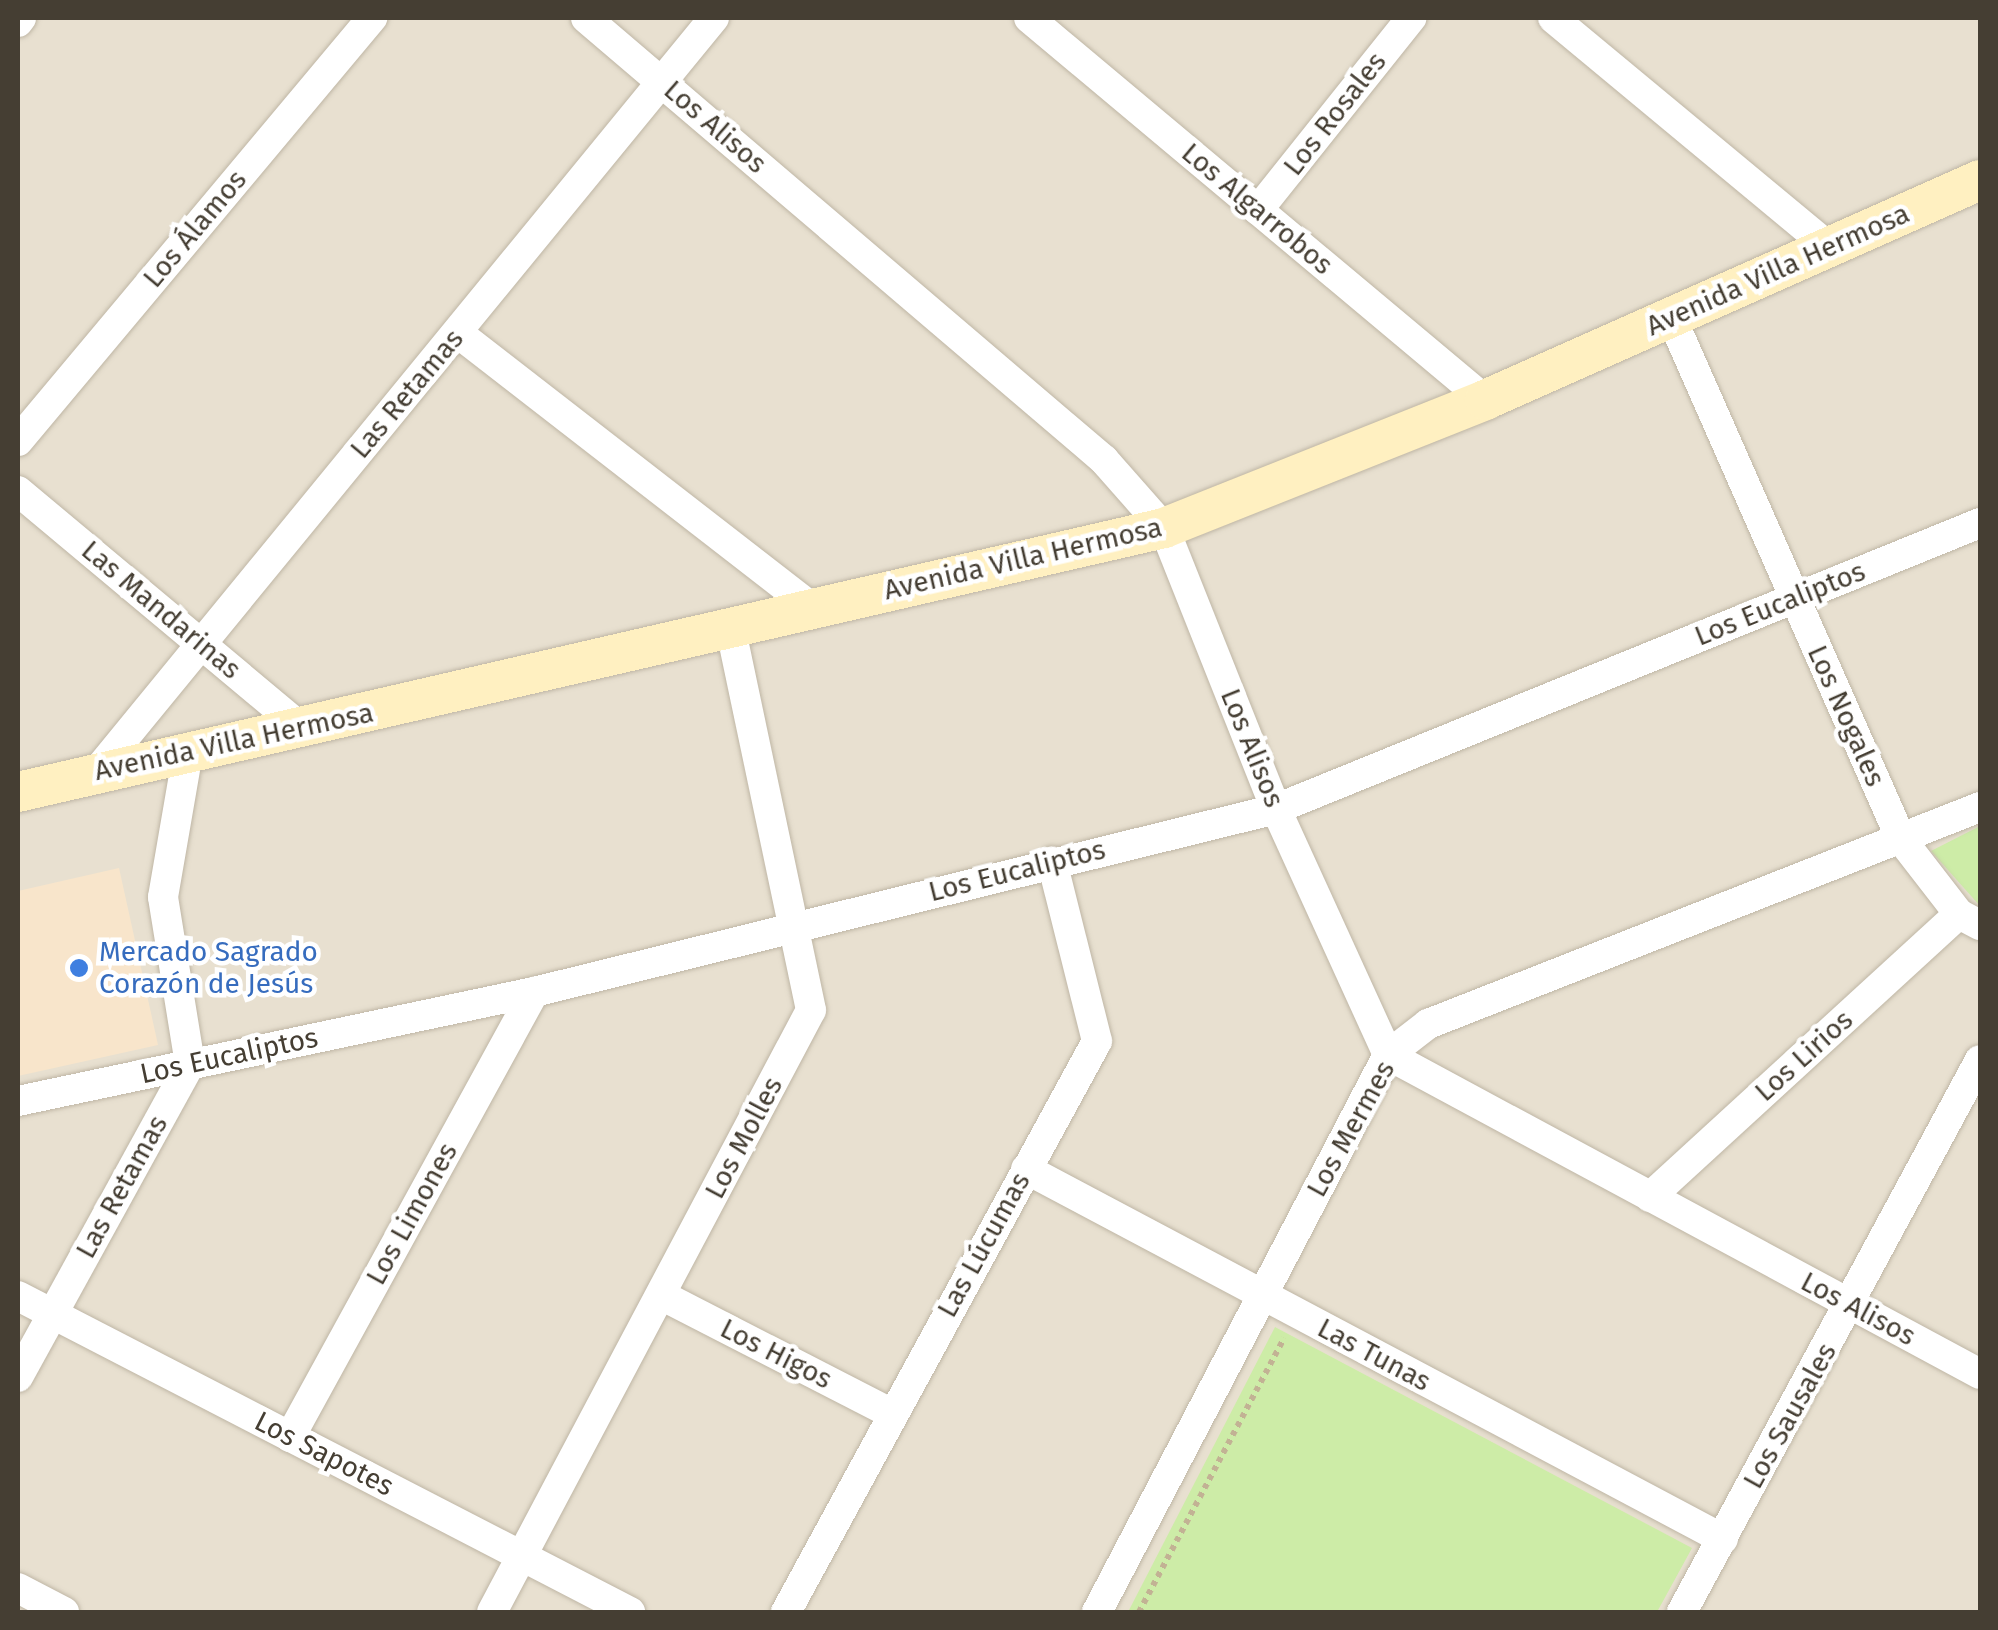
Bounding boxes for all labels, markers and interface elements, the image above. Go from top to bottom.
street label: Los Rosales [1276,46,1394,182]
street label: Los Alisos [657,73,773,181]
street label: Los Algarrobos [1175,136,1339,282]
street label: Los Álamos [136,163,254,295]
street label: Avenida Villa Hermosa [1641,197,1915,343]
street label: Las Retamas [343,323,471,465]
street label: Avenida Villa Hermosa [881,511,1165,607]
street label: Las Mandarinas [74,534,248,686]
street label: Los Eucaliptos [1690,555,1870,653]
street label: Los Nogales [1800,640,1892,792]
street label: Los Alisos [1213,684,1291,812]
street label: Avenida Villa Hermosa [91,696,377,788]
street label: Los Eucaliptos [925,833,1109,909]
place label: Mercado Sagrado Corazón de Jesús [99,935,318,1001]
marker: Mercado Sagrado Corazón de Jesús [68,957,90,979]
street label: Los Lirios [1748,1003,1860,1109]
street label: Los Eucaliptos [137,1021,321,1091]
street label: Los Mermes [1300,1055,1402,1203]
street label: Los Molles [698,1071,790,1205]
street label: Las Retamas [69,1110,175,1264]
street label: Los Limones [359,1137,465,1291]
street label: Las Lúcumas [930,1167,1038,1323]
street label: Los Alisos [1795,1265,1921,1353]
street label: Las Tunas [1312,1311,1436,1399]
street label: Los Higos [715,1312,837,1396]
street label: Los Sausales [1736,1337,1844,1495]
street label: Los Sapotes [249,1405,399,1503]

